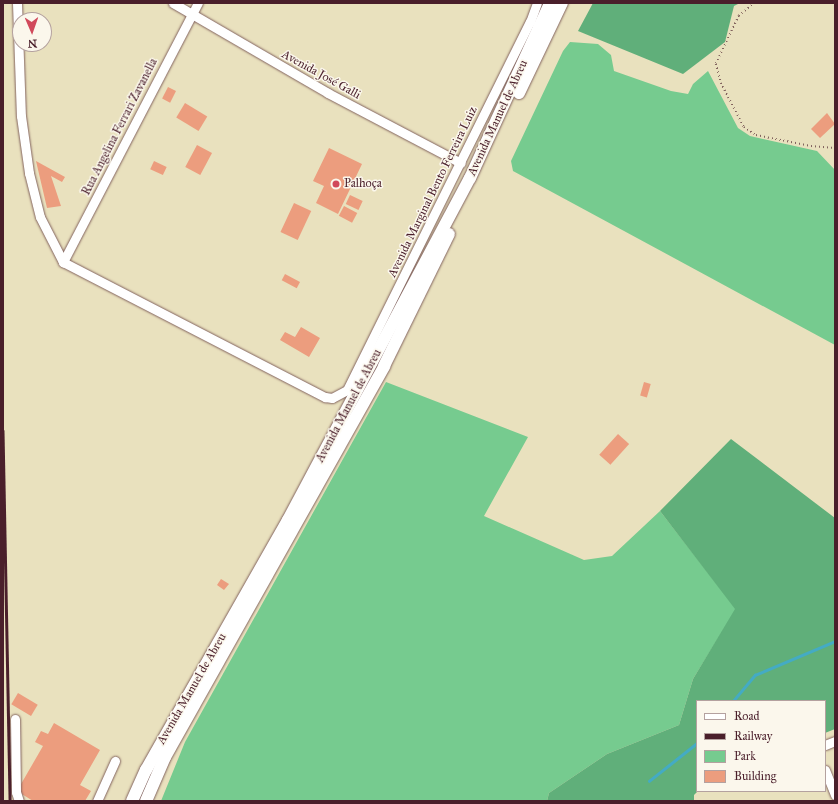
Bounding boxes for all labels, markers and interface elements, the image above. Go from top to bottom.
north arrow [12,12,52,52]
text: N [28,37,37,50]
street label: Avenida José Galli [279,47,363,103]
street label: Rua Angelina Ferrari Zavanella [79,56,161,198]
street label: Avenida Manuel de Abreu [465,58,531,178]
street label: Avenida Marginal Bento Ferreira Luiz [385,104,481,280]
place label: Palhoça [344,177,382,191]
marker: Palhoça [331,179,341,189]
street label: Avenida Manuel de Abreu [313,347,385,465]
street label: Avenida Manuel de Abreu [154,631,230,747]
legend [696,700,826,792]
text: Road [734,709,760,723]
text: Railway [734,729,772,743]
text: Park [734,749,756,763]
text: Building [734,769,776,783]

